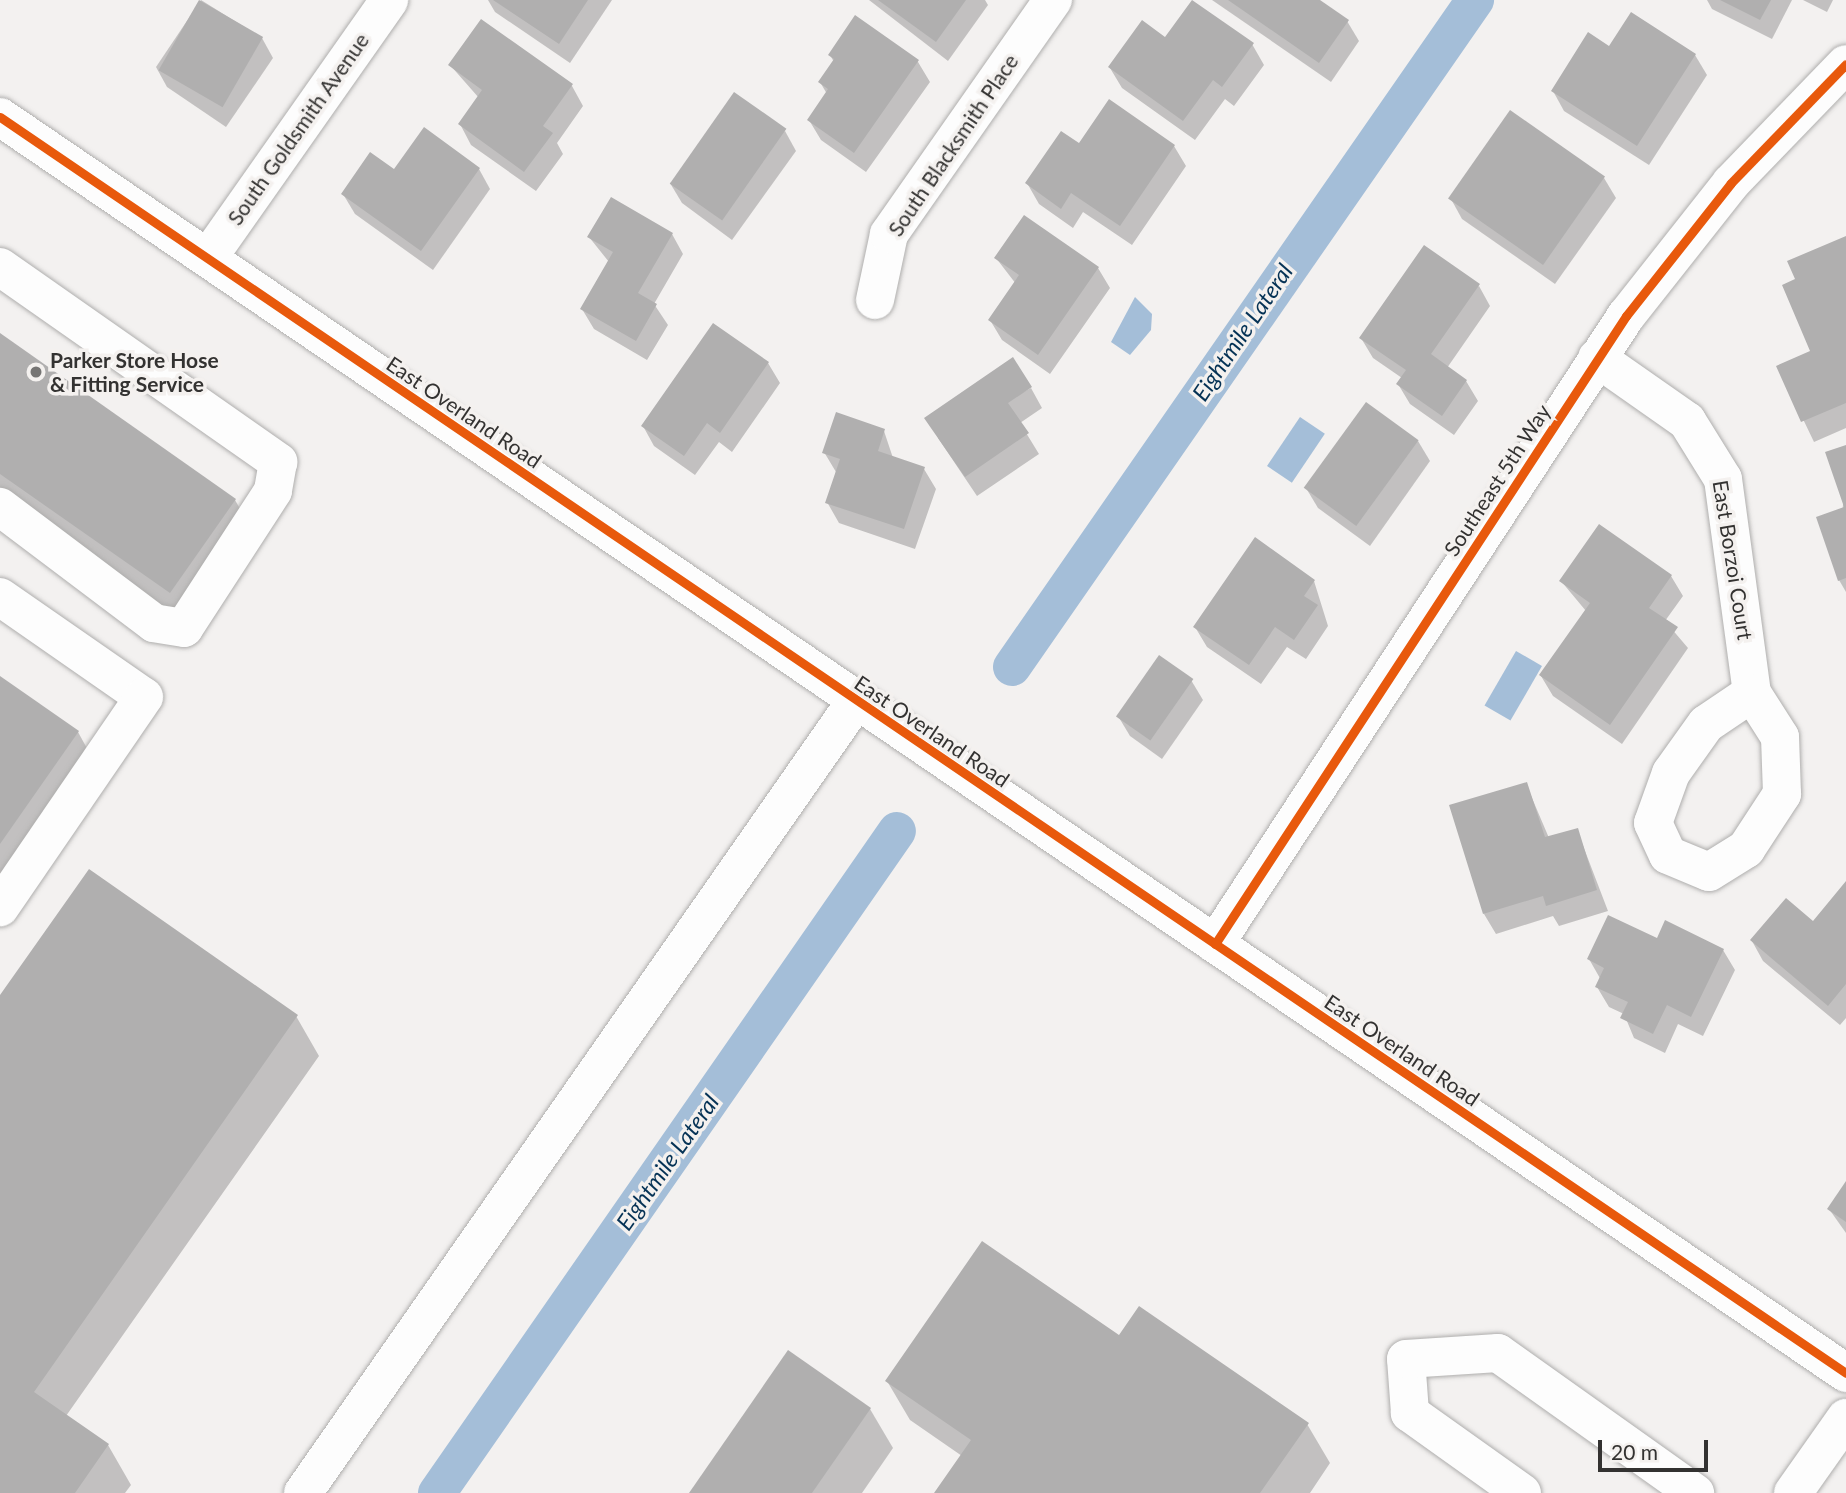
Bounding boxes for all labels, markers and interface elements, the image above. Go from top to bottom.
street label: South Goldsmith Avenue [222,28,374,230]
street label: South Blacksmith Place [883,49,1023,241]
water label: Eightmile Lateral [1186,258,1298,406]
place label: Parker Store Hose & Fitting Service [50,347,219,397]
street label: East Overland Road [382,351,546,473]
marker: Parker Store Hose & Fitting Service [28,364,44,380]
street label: Southeast 5th Way [1438,399,1556,561]
street label: East Borzoi Court [1708,478,1758,642]
street label: East Overland Road [850,670,1014,792]
street label: East Overland Road [1320,989,1484,1111]
water label: Eightmile Lateral [610,1089,724,1235]
scale bar [1601,1426,1711,1470]
text: 20 m [1611,1439,1658,1464]

